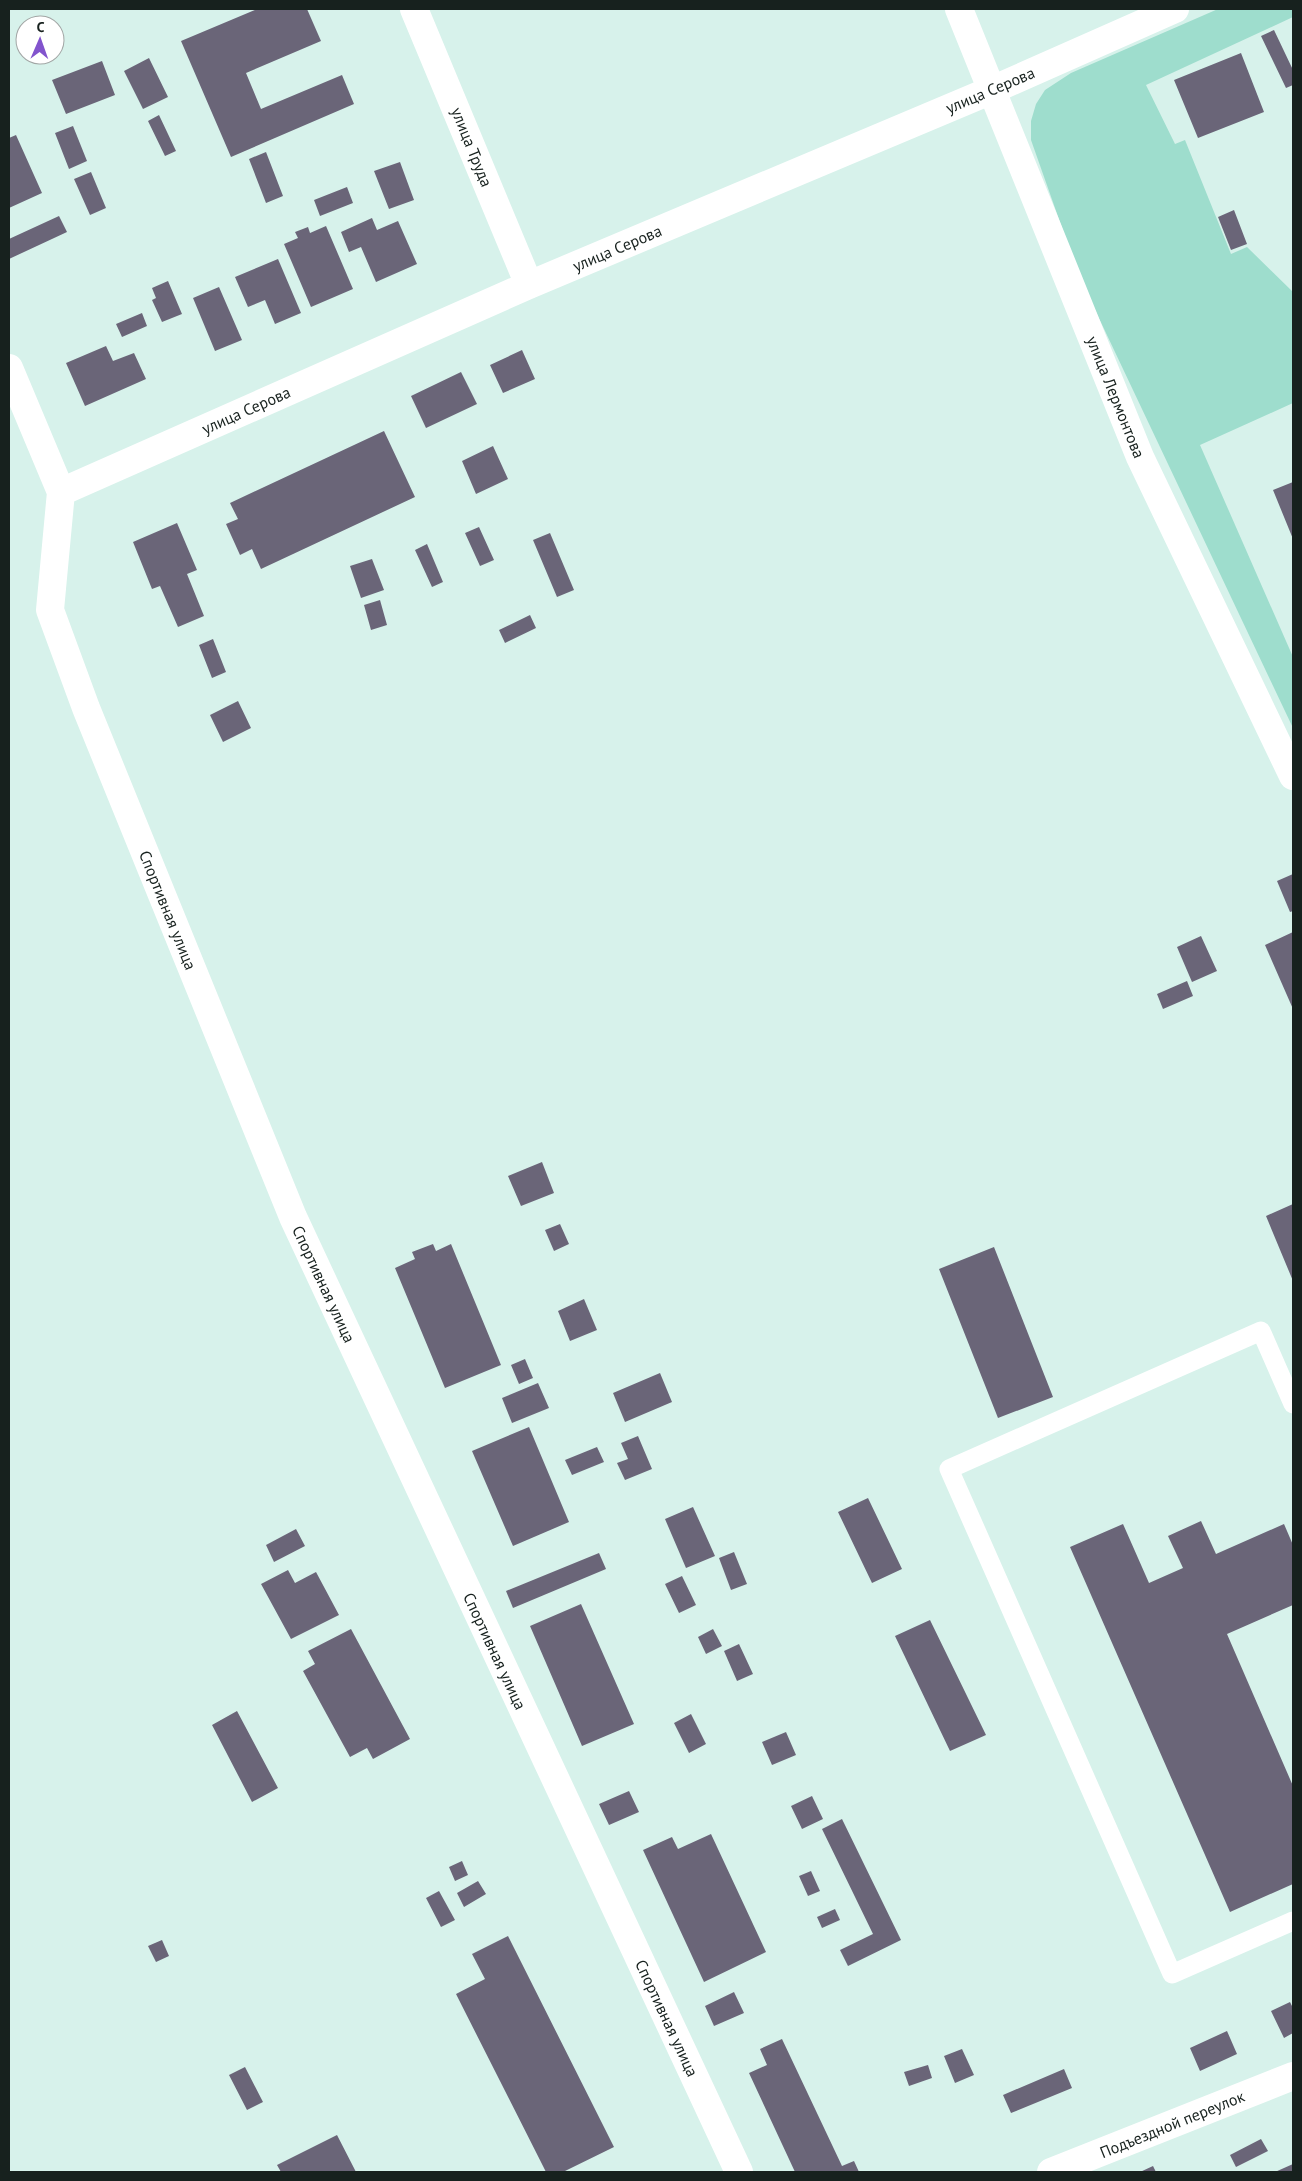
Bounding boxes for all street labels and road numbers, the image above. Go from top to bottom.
street label: улица Серова [942,62,1038,118]
street label: улица Труда [447,104,497,190]
street label: улица Серова [569,220,665,276]
street label: улица Лермонтова [1082,333,1150,461]
street label: улица Серова [199,382,293,438]
street label: Спортивная улица [135,847,201,973]
street label: Спортивная улица [288,1222,360,1346]
street label: Спортивная улица [459,1589,531,1713]
street label: Спортивная улица [631,1956,703,2080]
street label: Подъездной переулок [1097,2086,1248,2162]

